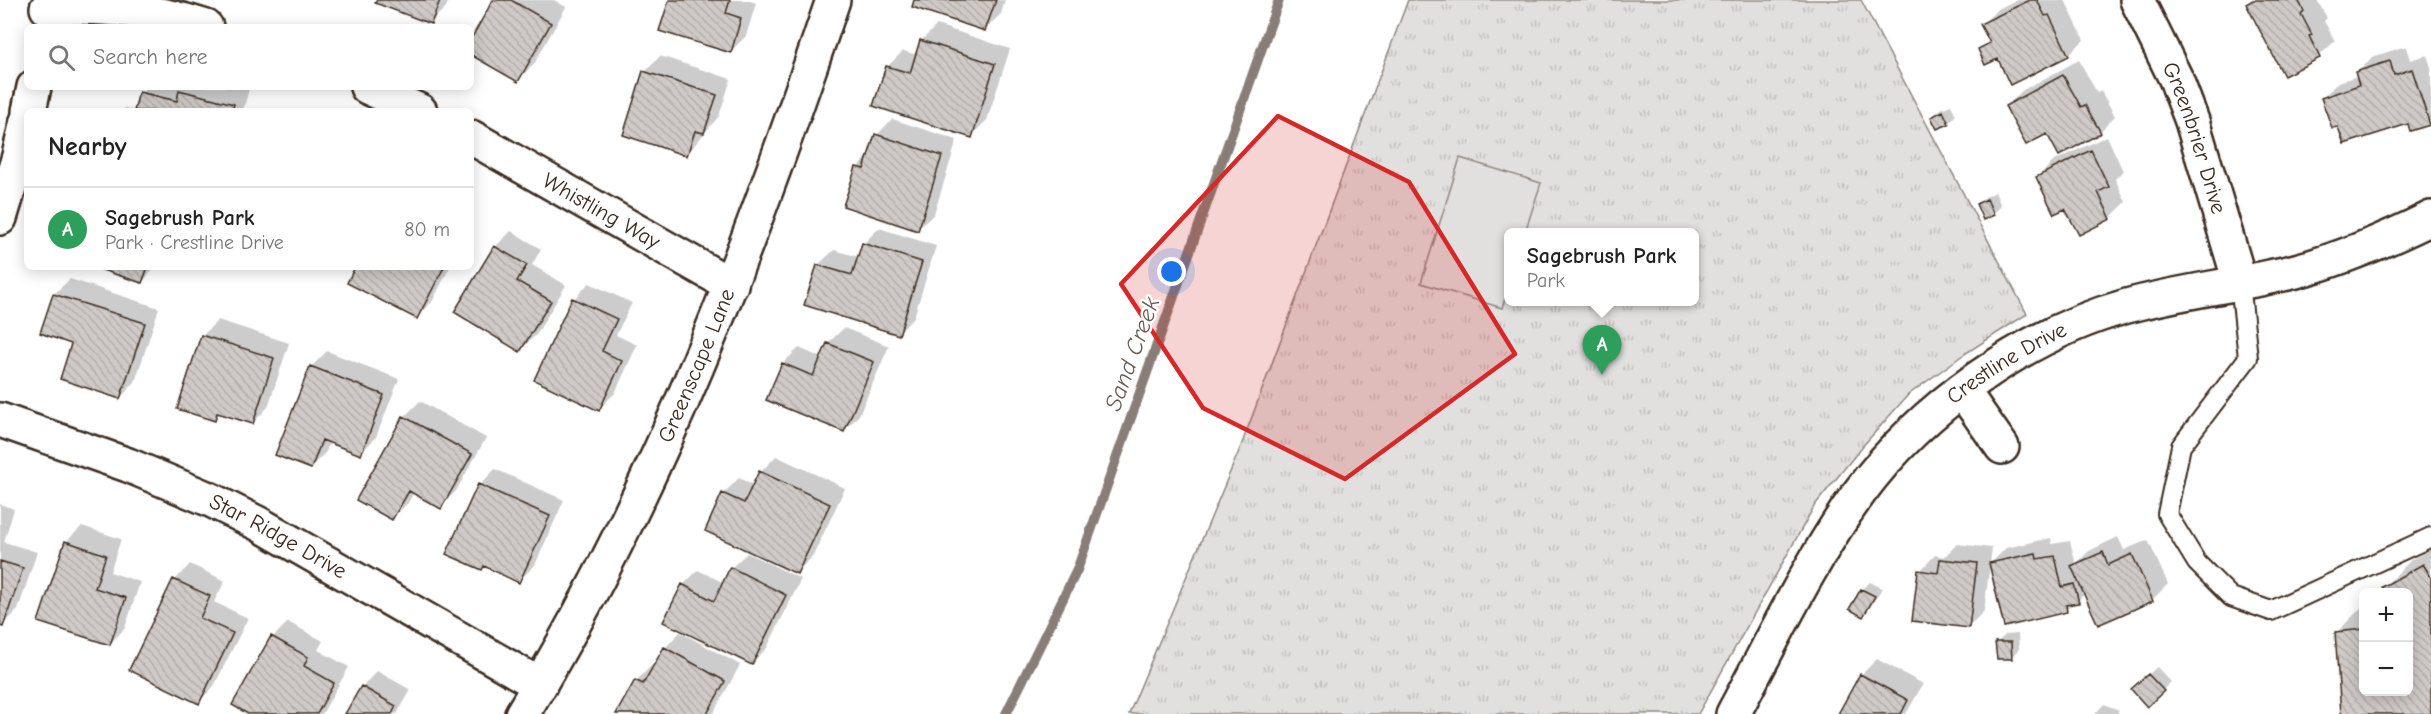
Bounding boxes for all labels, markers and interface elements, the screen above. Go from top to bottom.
search box [24,24,474,90]
icon: search [45,41,78,74]
text: Search here [93,44,208,70]
street label: Greenbrier Drive [2157,58,2232,217]
text: Nearby [48,132,127,162]
street label: Whistling Way [538,167,665,255]
text: Sagebrush Park [105,205,255,231]
text: A [62,218,73,241]
text: 80 m [404,218,450,241]
popup [1504,228,1699,306]
text: Park · Crestline Drive [105,231,284,254]
text: Sagebrush Park [1527,243,1676,269]
your location [1157,257,1186,286]
text: Park [1527,269,1565,292]
street label: Greenscape Lane [653,285,740,447]
water label: Sand Creek [1099,293,1166,415]
street label: Crestline Drive [1941,317,2070,410]
pin: A [1582,326,1622,375]
street label: Star Ridge Drive [205,488,351,584]
map controls [2359,588,2413,696]
button: + [2359,588,2413,642]
button: − [2359,642,2413,696]

